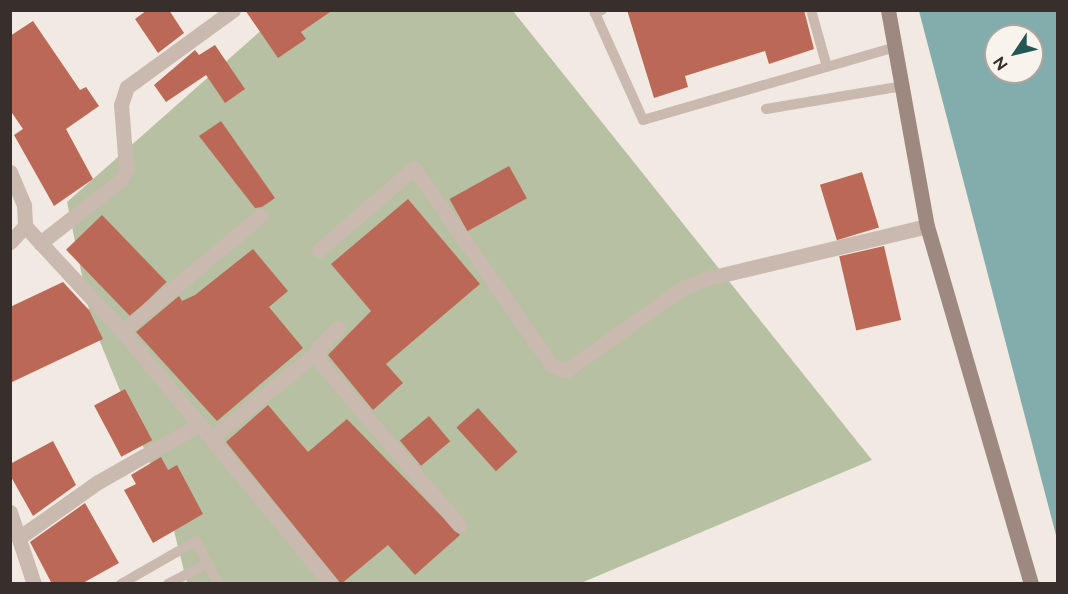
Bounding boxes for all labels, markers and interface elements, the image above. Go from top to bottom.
north arrow [984,24,1044,84]
text: N [989,53,1012,74]

